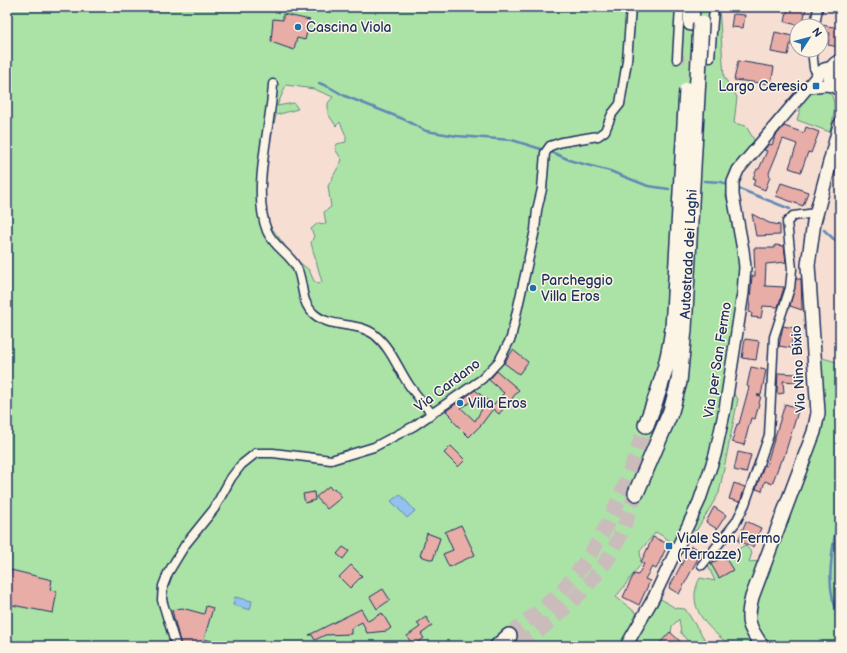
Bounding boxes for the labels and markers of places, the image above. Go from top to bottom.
place label: Cascina Viola [306,19,392,36]
marker: Cascina Viola [293,22,303,32]
place label: Largo Ceresio [718,78,808,95]
marker: Largo Ceresio [811,81,821,91]
place label: Parcheggio Villa Eros [541,272,613,305]
marker: Parcheggio Villa Eros [528,283,538,293]
place label: Villa Eros [468,395,527,412]
marker: Villa Eros [455,398,465,408]
place label: Viale San Fermo (Terrazze) [677,530,781,563]
marker: Viale San Fermo (Terrazze) [664,541,674,551]

